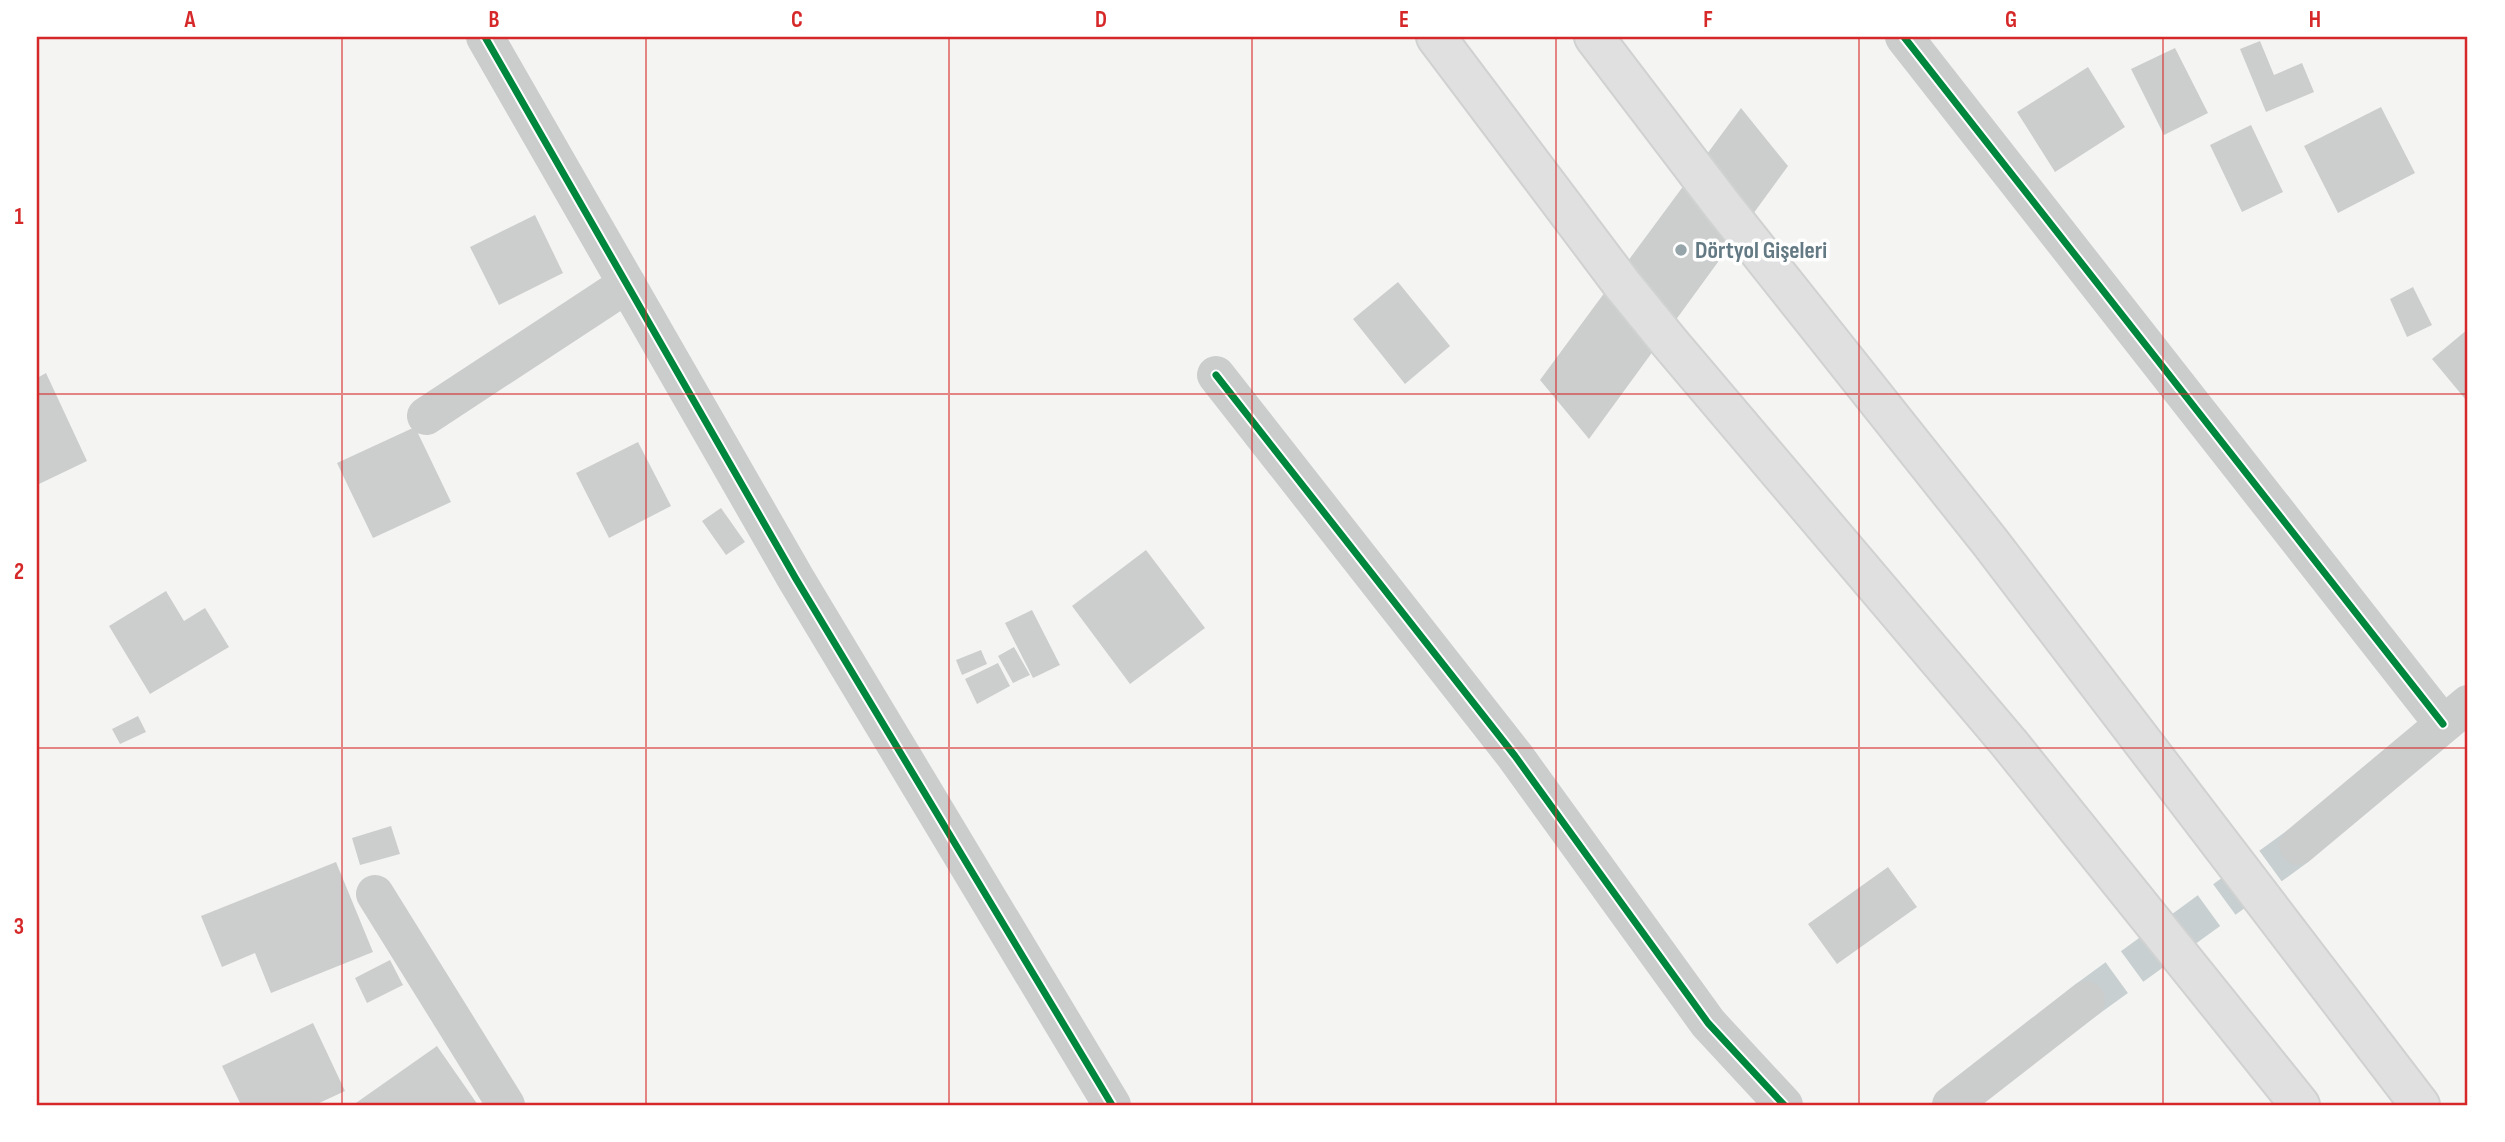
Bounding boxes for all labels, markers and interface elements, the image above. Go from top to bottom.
text: A [184,6,197,34]
text: B [489,6,500,34]
text: C [791,6,803,34]
text: D [1095,6,1107,34]
text: E [1399,6,1409,34]
text: F [1703,6,1713,34]
text: G [2005,6,2017,34]
text: H [2309,6,2321,34]
text: 1 [14,203,24,231]
place label: Dörtyol Gişeleri [1695,236,1827,265]
marker: Dörtyol Gişeleri [1673,242,1689,258]
text: 2 [14,558,24,586]
text: 3 [14,913,24,941]

